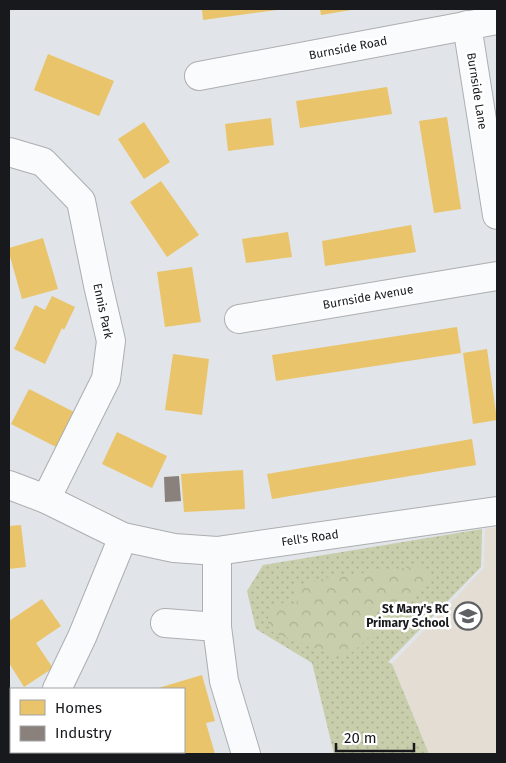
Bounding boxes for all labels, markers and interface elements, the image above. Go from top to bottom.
street label: Burnside Road [308,34,388,62]
street label: Burnside Lane [464,51,490,131]
street label: Ennis Park [90,282,116,341]
street label: Burnside Avenue [322,282,414,312]
street label: Fell's Road [280,527,340,549]
school or university icon: St Mary's RC Primary School [453,601,483,631]
place label: St Mary's RC Primary School [366,602,449,630]
legend [10,688,185,753]
text: Homes [55,699,102,717]
scale bar [336,720,414,752]
text: Industry [55,724,112,742]
text: 20 m [344,729,377,747]

